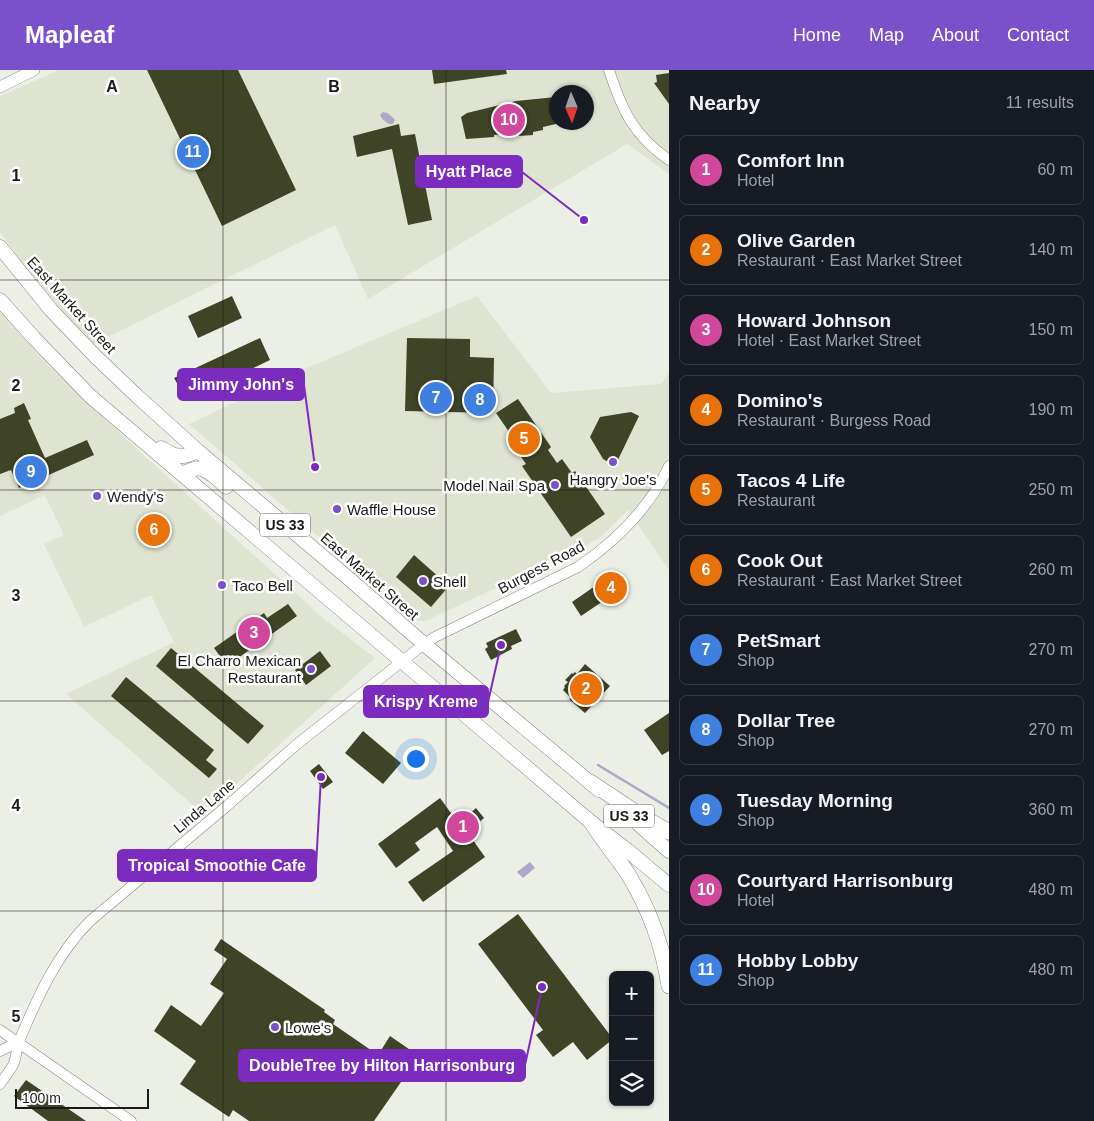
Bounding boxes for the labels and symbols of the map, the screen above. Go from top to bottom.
text: A [106,78,118,95]
text: B [328,78,340,95]
north arrow [549,85,594,130]
pin: 10 [493,101,525,139]
pin: 11 [177,133,209,171]
callout: Hyatt Place [416,156,522,187]
text: Hyatt Place [426,163,512,180]
text: 1 [12,167,21,184]
street label: East Market Street [24,253,120,357]
callout: Jimmy John's [178,369,304,400]
text: Jimmy John's [188,376,294,393]
text: 2 [12,377,21,394]
pin: 7 [420,379,452,417]
pin: 8 [464,381,496,419]
pin: 5 [508,420,540,458]
pin: 9 [15,453,47,491]
marker: Hangry Joe's [607,456,619,468]
place label: Hangry Joe's [569,471,657,488]
place label: Model Nail Spa [443,477,546,494]
marker: Model Nail Spa [549,479,561,491]
place label: Wendy's [107,488,164,505]
marker: Wendy's [91,490,103,502]
place label: Waffle House [347,501,436,518]
marker: Waffle House [331,503,343,515]
pin: 6 [138,511,170,549]
road number: US 33 [260,514,310,536]
street label: East Market Street [318,529,423,624]
street label: Burgess Road [495,537,587,597]
pin: 4 [595,569,627,607]
place label: Shell [433,573,466,590]
marker: Shell [417,575,429,587]
place label: Taco Bell [232,577,293,594]
marker: Taco Bell [216,579,228,591]
text: 3 [12,587,21,604]
pin: 3 [238,614,270,652]
place label: El Charro Mexican Restaurant [178,652,302,686]
marker: El Charro Mexican Restaurant [305,663,317,675]
pin: 2 [570,670,602,708]
callout: Krispy Kreme [364,686,488,717]
text: Krispy Kreme [374,693,478,710]
your location [403,746,429,772]
street label: Linda Lane [170,776,238,836]
text: 4 [12,797,21,814]
road number: US 33 [604,804,654,828]
pin: 1 [447,808,479,846]
callout: Tropical Smoothie Cafe [118,850,316,881]
text: Tropical Smoothie Cafe [128,857,306,874]
text: 5 [12,1008,21,1025]
place label: Lowe's [285,1019,331,1036]
marker: Lowe's [269,1021,281,1033]
callout: DoubleTree by Hilton Harrisonburg [239,1050,525,1081]
text: DoubleTree by Hilton Harrisonburg [249,1057,515,1074]
scale bar [15,1086,149,1109]

